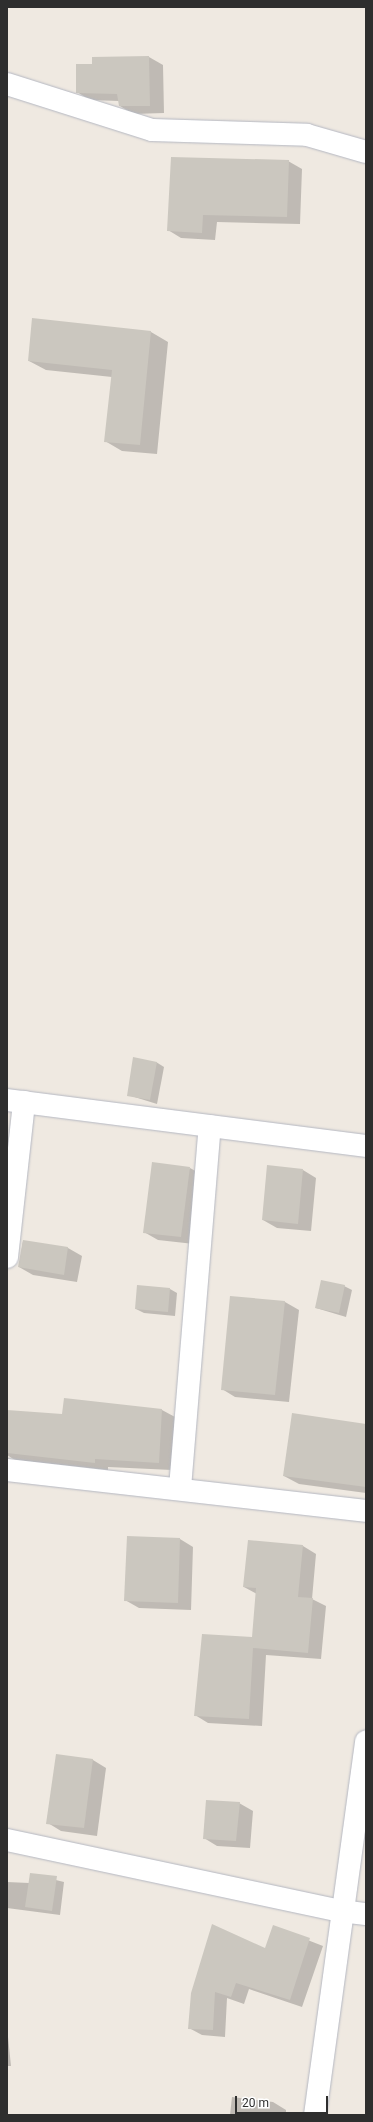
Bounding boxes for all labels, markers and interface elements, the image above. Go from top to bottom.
scale bar [237,2088,330,2114]
text: 20 m [242,2096,269,2110]

